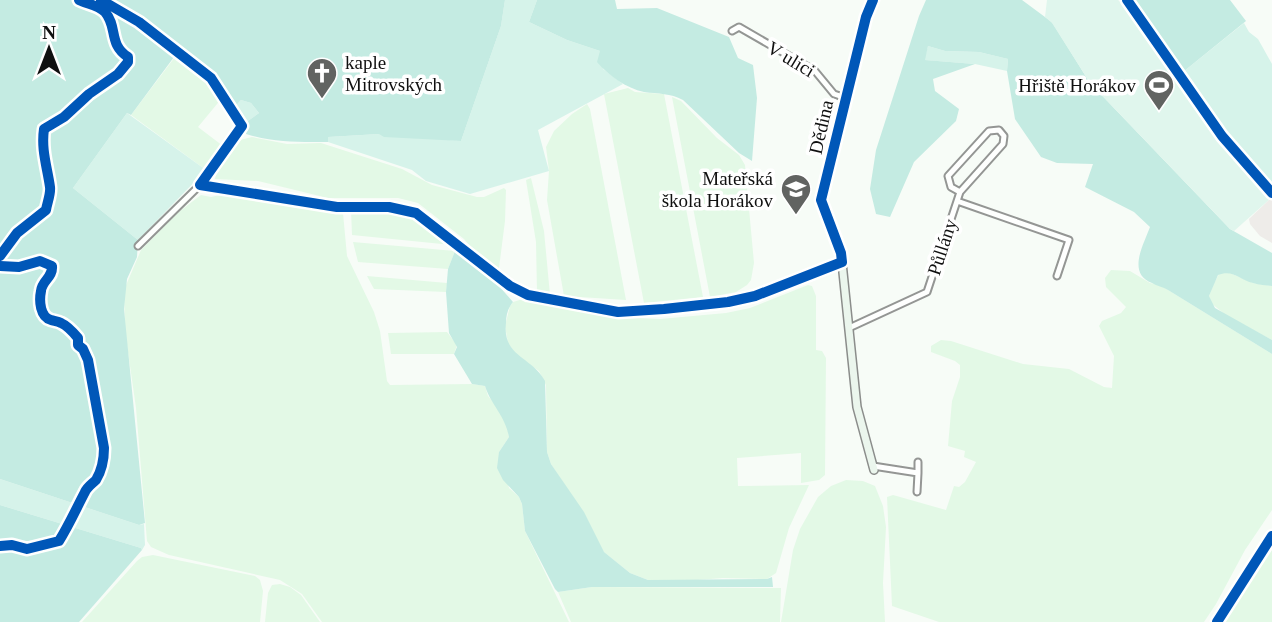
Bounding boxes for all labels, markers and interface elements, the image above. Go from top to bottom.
north arrow [14,14,84,84]
text: N [42,22,56,43]
street label: V ulici [763,37,819,81]
place label: kaple Mitrovských [345,52,443,95]
church icon: kaple Mitrovských [305,56,339,100]
sports icon: Hřiště Horákov [1142,68,1176,112]
place label: Hřiště Horákov [1018,75,1136,96]
street label: Dědina [805,97,838,156]
place label: Mateřská škola Horákov [662,168,774,211]
school or university icon: Mateřská škola Horákov [779,172,813,216]
street label: Půllány [923,216,961,278]

